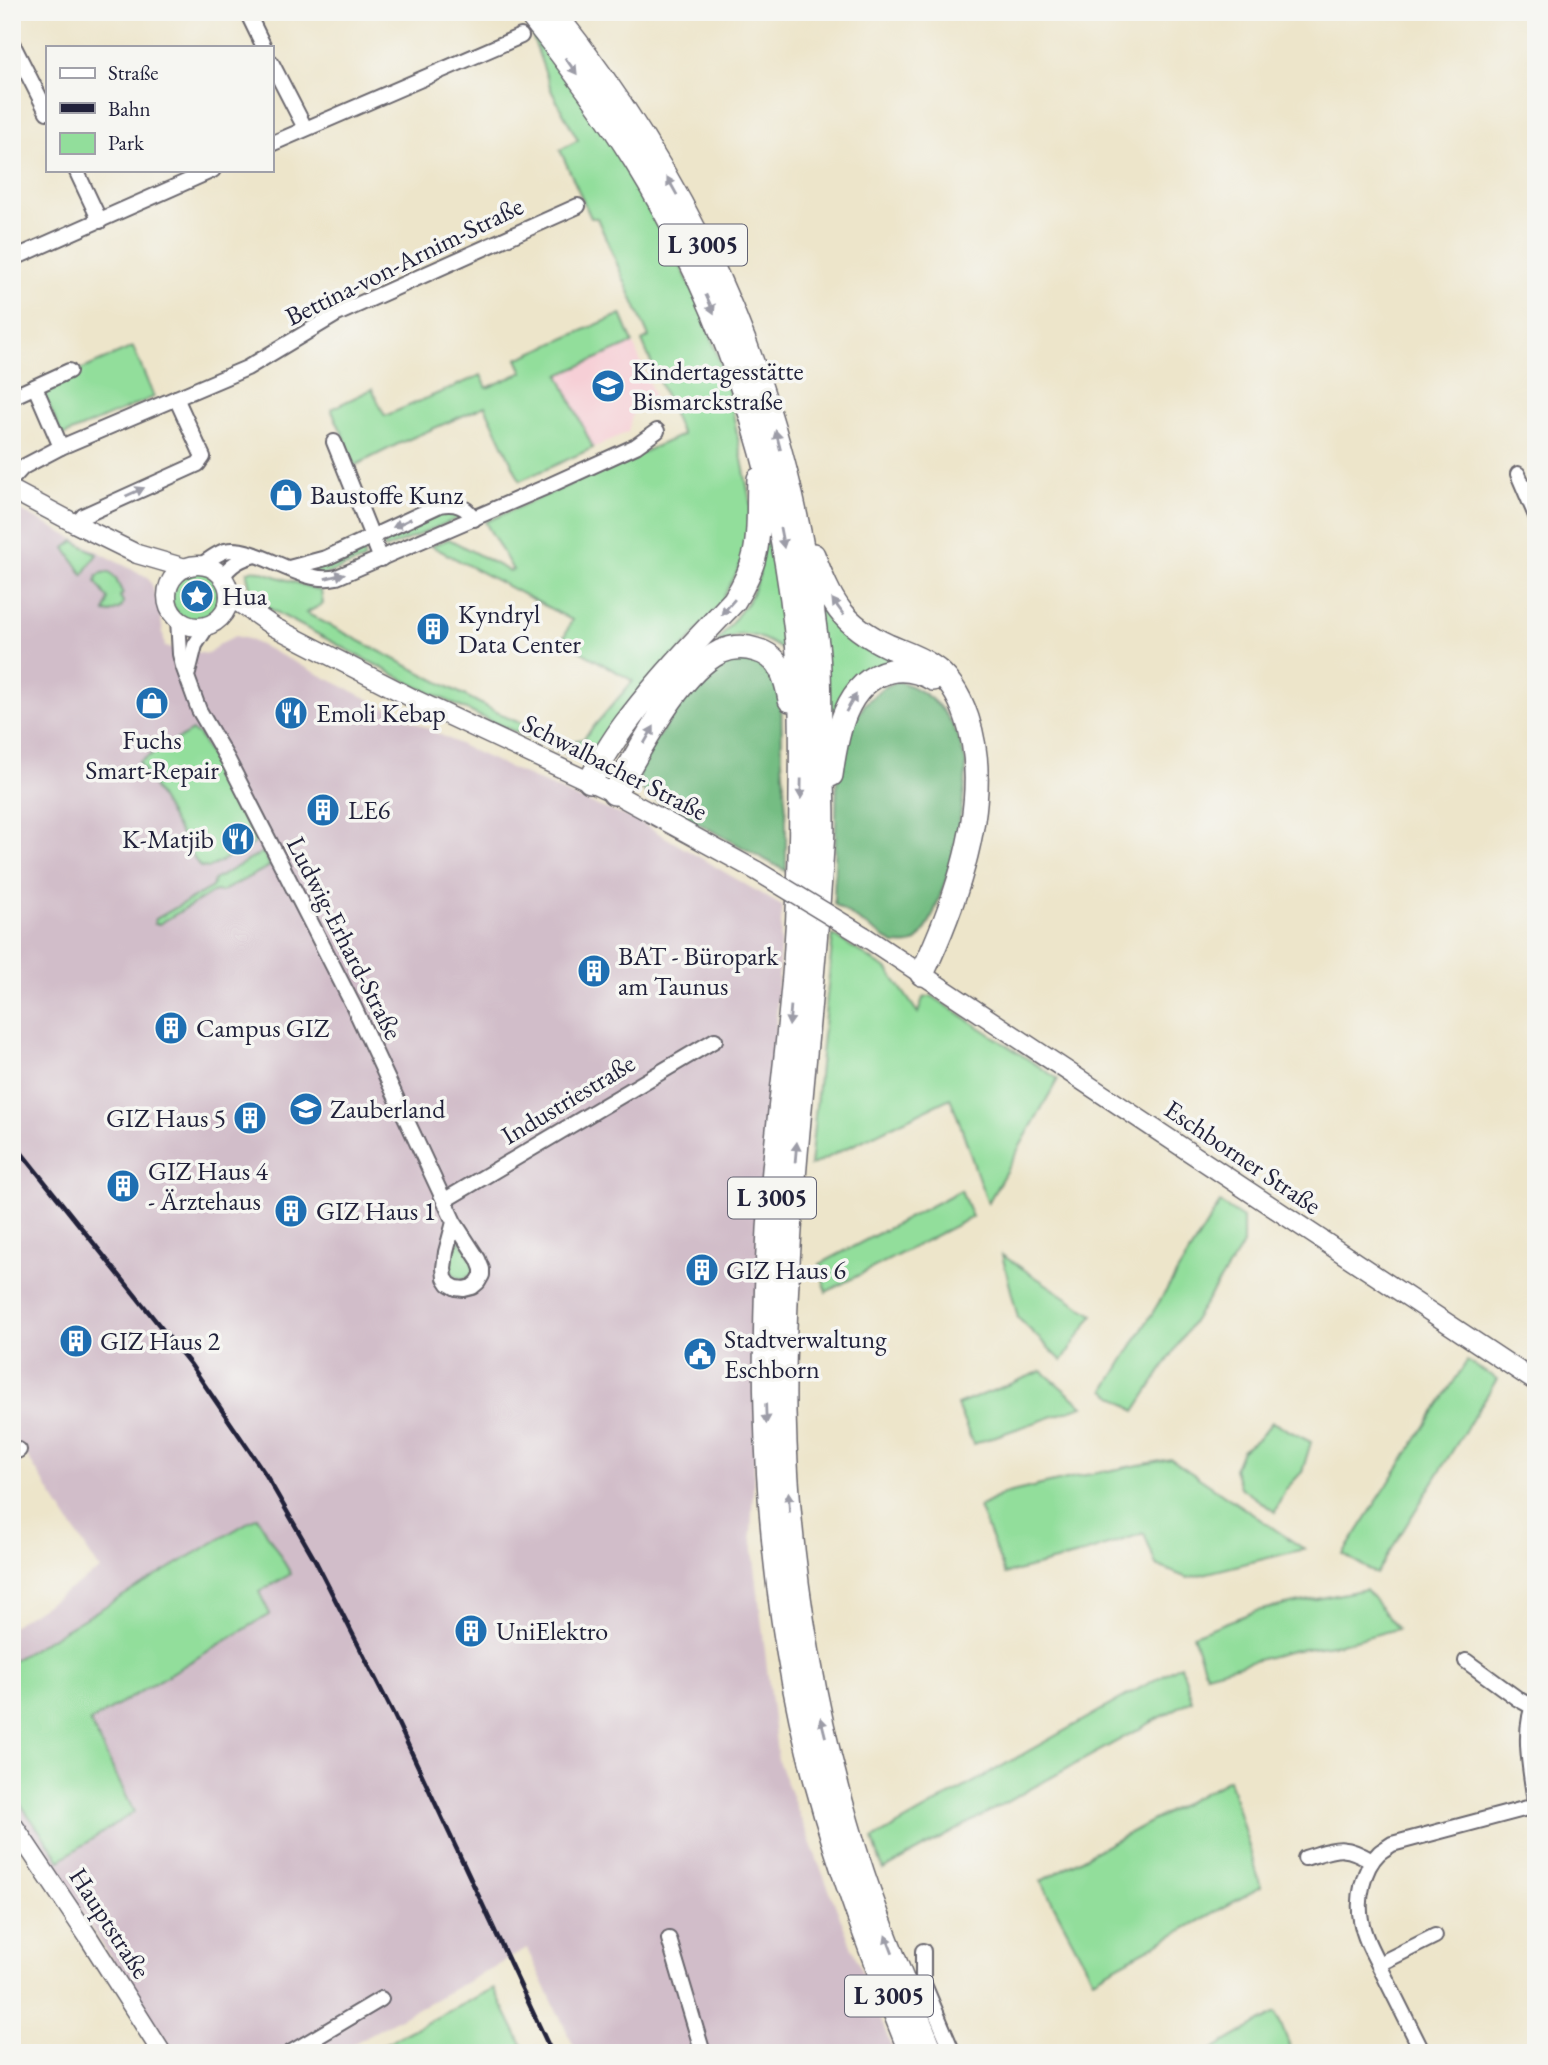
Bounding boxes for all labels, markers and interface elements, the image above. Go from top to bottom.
legend [46,46,273,172]
one-way arrow [564,57,578,75]
text: Straße [108,59,159,86]
text: Bahn [108,95,151,122]
text: Park [108,129,145,156]
one-way arrow [666,176,678,196]
street label: Bettina-von-Arnim-Straße [279,189,529,333]
road number: L 3005 [659,224,747,266]
one-way arrow [705,294,716,315]
place label: Kindertagesstätte Bismarckstraße [632,354,804,418]
school or university icon: Kindertagesstätte Bismarckstraße [589,367,627,405]
one-way arrow [772,429,783,451]
shop icon: Baustoffe Kunz [267,476,305,514]
place label: Baustoffe Kunz [310,478,464,512]
one-way arrow [125,486,145,498]
one-way arrow [392,517,412,529]
one-way arrow [776,527,787,549]
one-way arrow [324,570,346,581]
place icon: Hua [178,577,216,615]
place label: Hua [222,579,268,613]
place label: Kyndryl Data Center [458,597,581,661]
one-way arrow [721,598,736,615]
one-way arrow [831,598,845,616]
building icon: Kyndryl Data Center [414,610,452,648]
shop icon: Fuchs Smart-Repair [133,684,171,722]
one-way arrow [845,693,857,712]
restaurant icon: Emoli Kebap [272,694,310,732]
place label: Emoli Kebap [316,696,446,730]
street label: Schwalbacher Straße [517,706,713,828]
place label: Fuchs Smart-Repair [85,723,219,787]
one-way arrow [643,725,655,745]
one-way arrow [795,778,807,800]
building icon: LE6 [304,791,342,829]
place label: LE6 [348,793,390,827]
restaurant icon: K-Matjib [219,820,257,858]
place label: K-Matjib [122,822,214,856]
street label: Ludwig-Erhard-Straße [279,831,411,1045]
place label: BAT - Büropark am Taunus [618,939,779,1003]
building icon: BAT - Büropark am Taunus [575,952,613,990]
one-way arrow [784,1005,795,1027]
building icon: Campus GIZ [152,1009,190,1047]
place label: Campus GIZ [196,1011,330,1045]
street label: Industriestraße [495,1046,641,1152]
school or university icon: Zauberland [287,1090,325,1128]
place label: Zauberland [330,1092,446,1126]
street label: Eschborner Straße [1158,1092,1328,1222]
building icon: GIZ Haus 5 [231,1099,269,1137]
place label: GIZ Haus 5 [106,1101,226,1135]
one-way arrow [791,1141,802,1163]
place label: GIZ Haus 4 - Ärztehaus [148,1154,268,1218]
building icon: GIZ Haus 4 - Ärztehaus [104,1167,142,1205]
road number: L 3005 [728,1178,816,1218]
building icon: GIZ Haus 1 [272,1192,310,1230]
place label: GIZ Haus 1 [316,1194,436,1228]
building icon: GIZ Haus 6 [683,1251,721,1289]
place label: GIZ Haus 6 [726,1253,846,1287]
building icon: GIZ Haus 2 [57,1322,95,1360]
place label: Stadtverwaltung Eschborn [724,1322,887,1386]
place label: GIZ Haus 2 [100,1324,220,1358]
public building icon: Stadtverwaltung Eschborn [681,1335,719,1373]
one-way arrow [761,1403,772,1425]
one-way arrow [783,1491,794,1513]
building icon: UniElektro [452,1612,490,1650]
place label: UniElektro [496,1614,608,1648]
one-way arrow [817,1715,828,1737]
street label: Hauptstraße [62,1861,158,1985]
one-way arrow [883,1933,894,1954]
road number: L 3005 [845,1976,933,2017]

